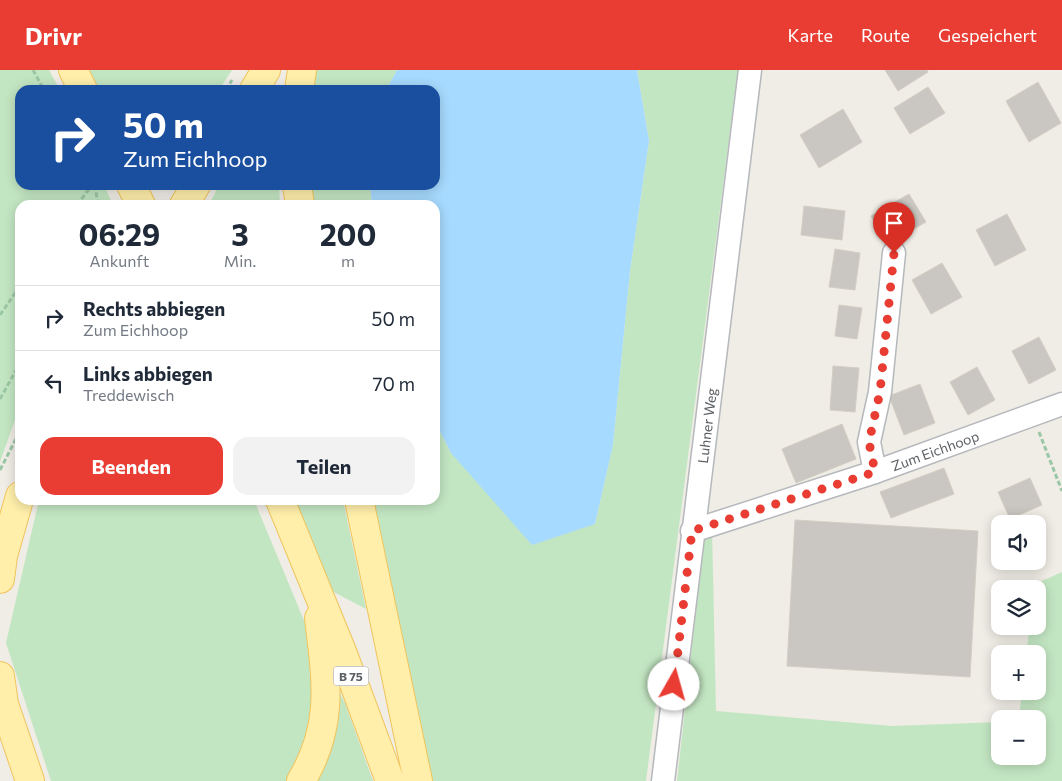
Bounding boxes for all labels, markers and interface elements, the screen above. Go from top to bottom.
text: Drivr [25,21,82,50]
text: Karte [788,24,833,46]
text: Route [861,24,910,46]
text: Gespeichert [938,24,1037,46]
text: 50 m [123,102,204,145]
icon: right [40,105,105,170]
text: Zum Eichhoop [123,145,268,172]
pin [873,202,915,253]
icon: arrive [880,209,908,237]
text: 06:29 [79,215,160,252]
text: 3 [231,215,249,252]
text: 200 [320,215,376,252]
text: Ankunft [89,251,149,270]
text: Min. [224,251,256,270]
text: m [341,251,355,270]
text: Rechts abbiegen [83,297,225,320]
icon: right [40,304,68,332]
text: 50 m [371,307,415,330]
text: Zum Eichhoop [83,320,188,339]
text: Links abbiegen [83,362,213,385]
icon: left [40,369,68,397]
text: 70 m [372,372,415,395]
text: Treddewisch [83,385,174,404]
street label: Luhner Weg [693,387,720,464]
street label: Zum Eichhoop [889,426,981,474]
button: Beenden [40,437,223,495]
button: Teilen [233,437,415,495]
map controls [991,515,1046,765]
button: sound [991,515,1046,570]
button: layers [991,580,1046,635]
button: + [991,645,1046,700]
position arrow [647,658,699,710]
road number: B 75 [334,666,368,686]
button: − [991,710,1046,765]

